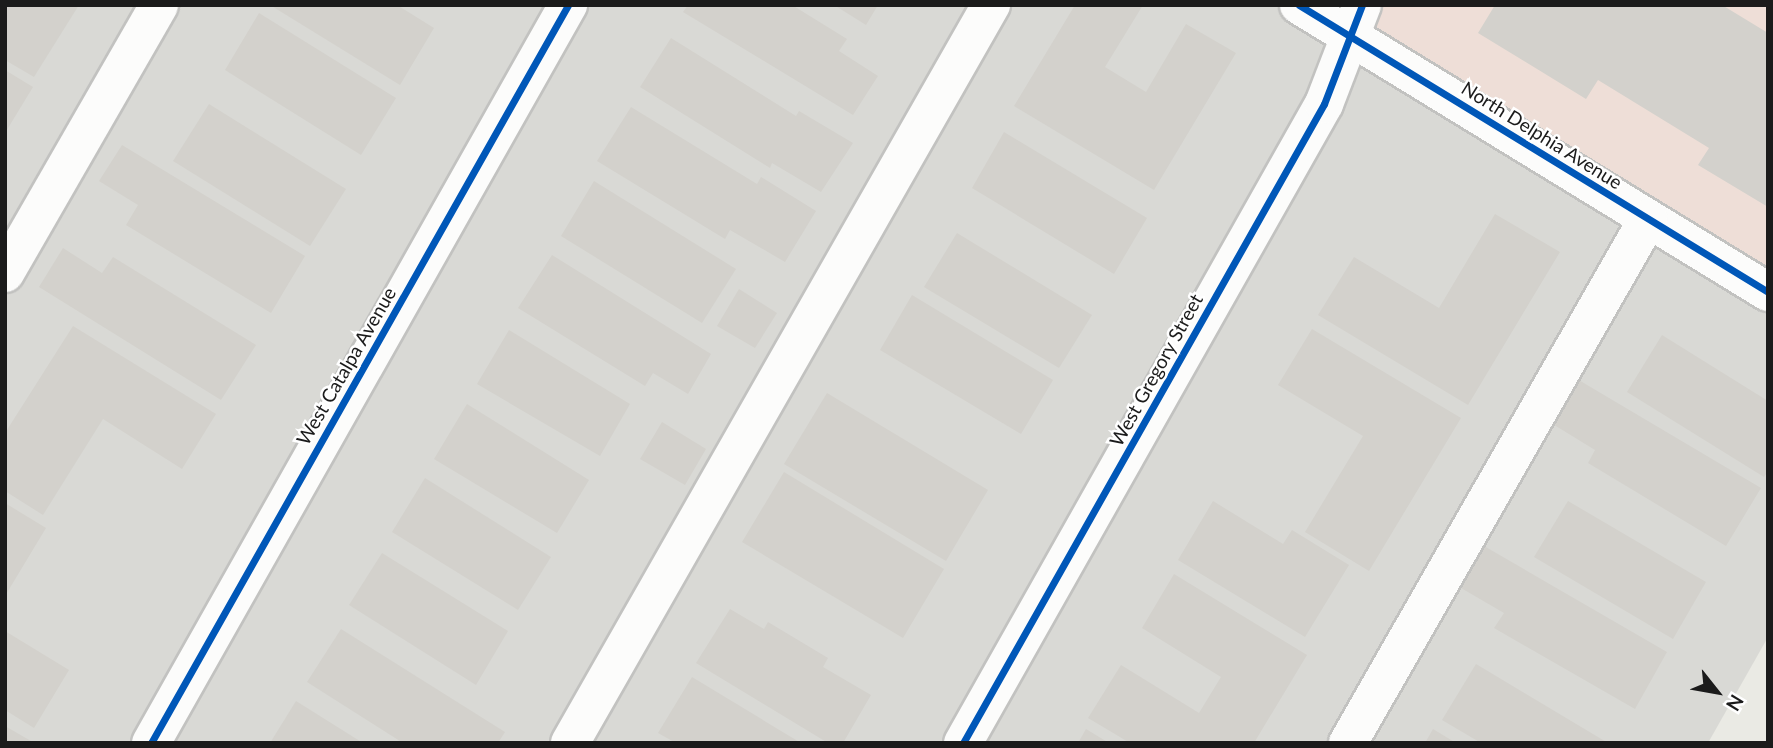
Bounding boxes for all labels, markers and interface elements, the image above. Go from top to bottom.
street label: North Delphia Avenue [1457,76,1627,194]
street label: West Catalpa Avenue [291,283,401,449]
street label: West Gregory Street [1105,290,1207,450]
north arrow [1682,657,1752,727]
text: N [1722,691,1749,715]

